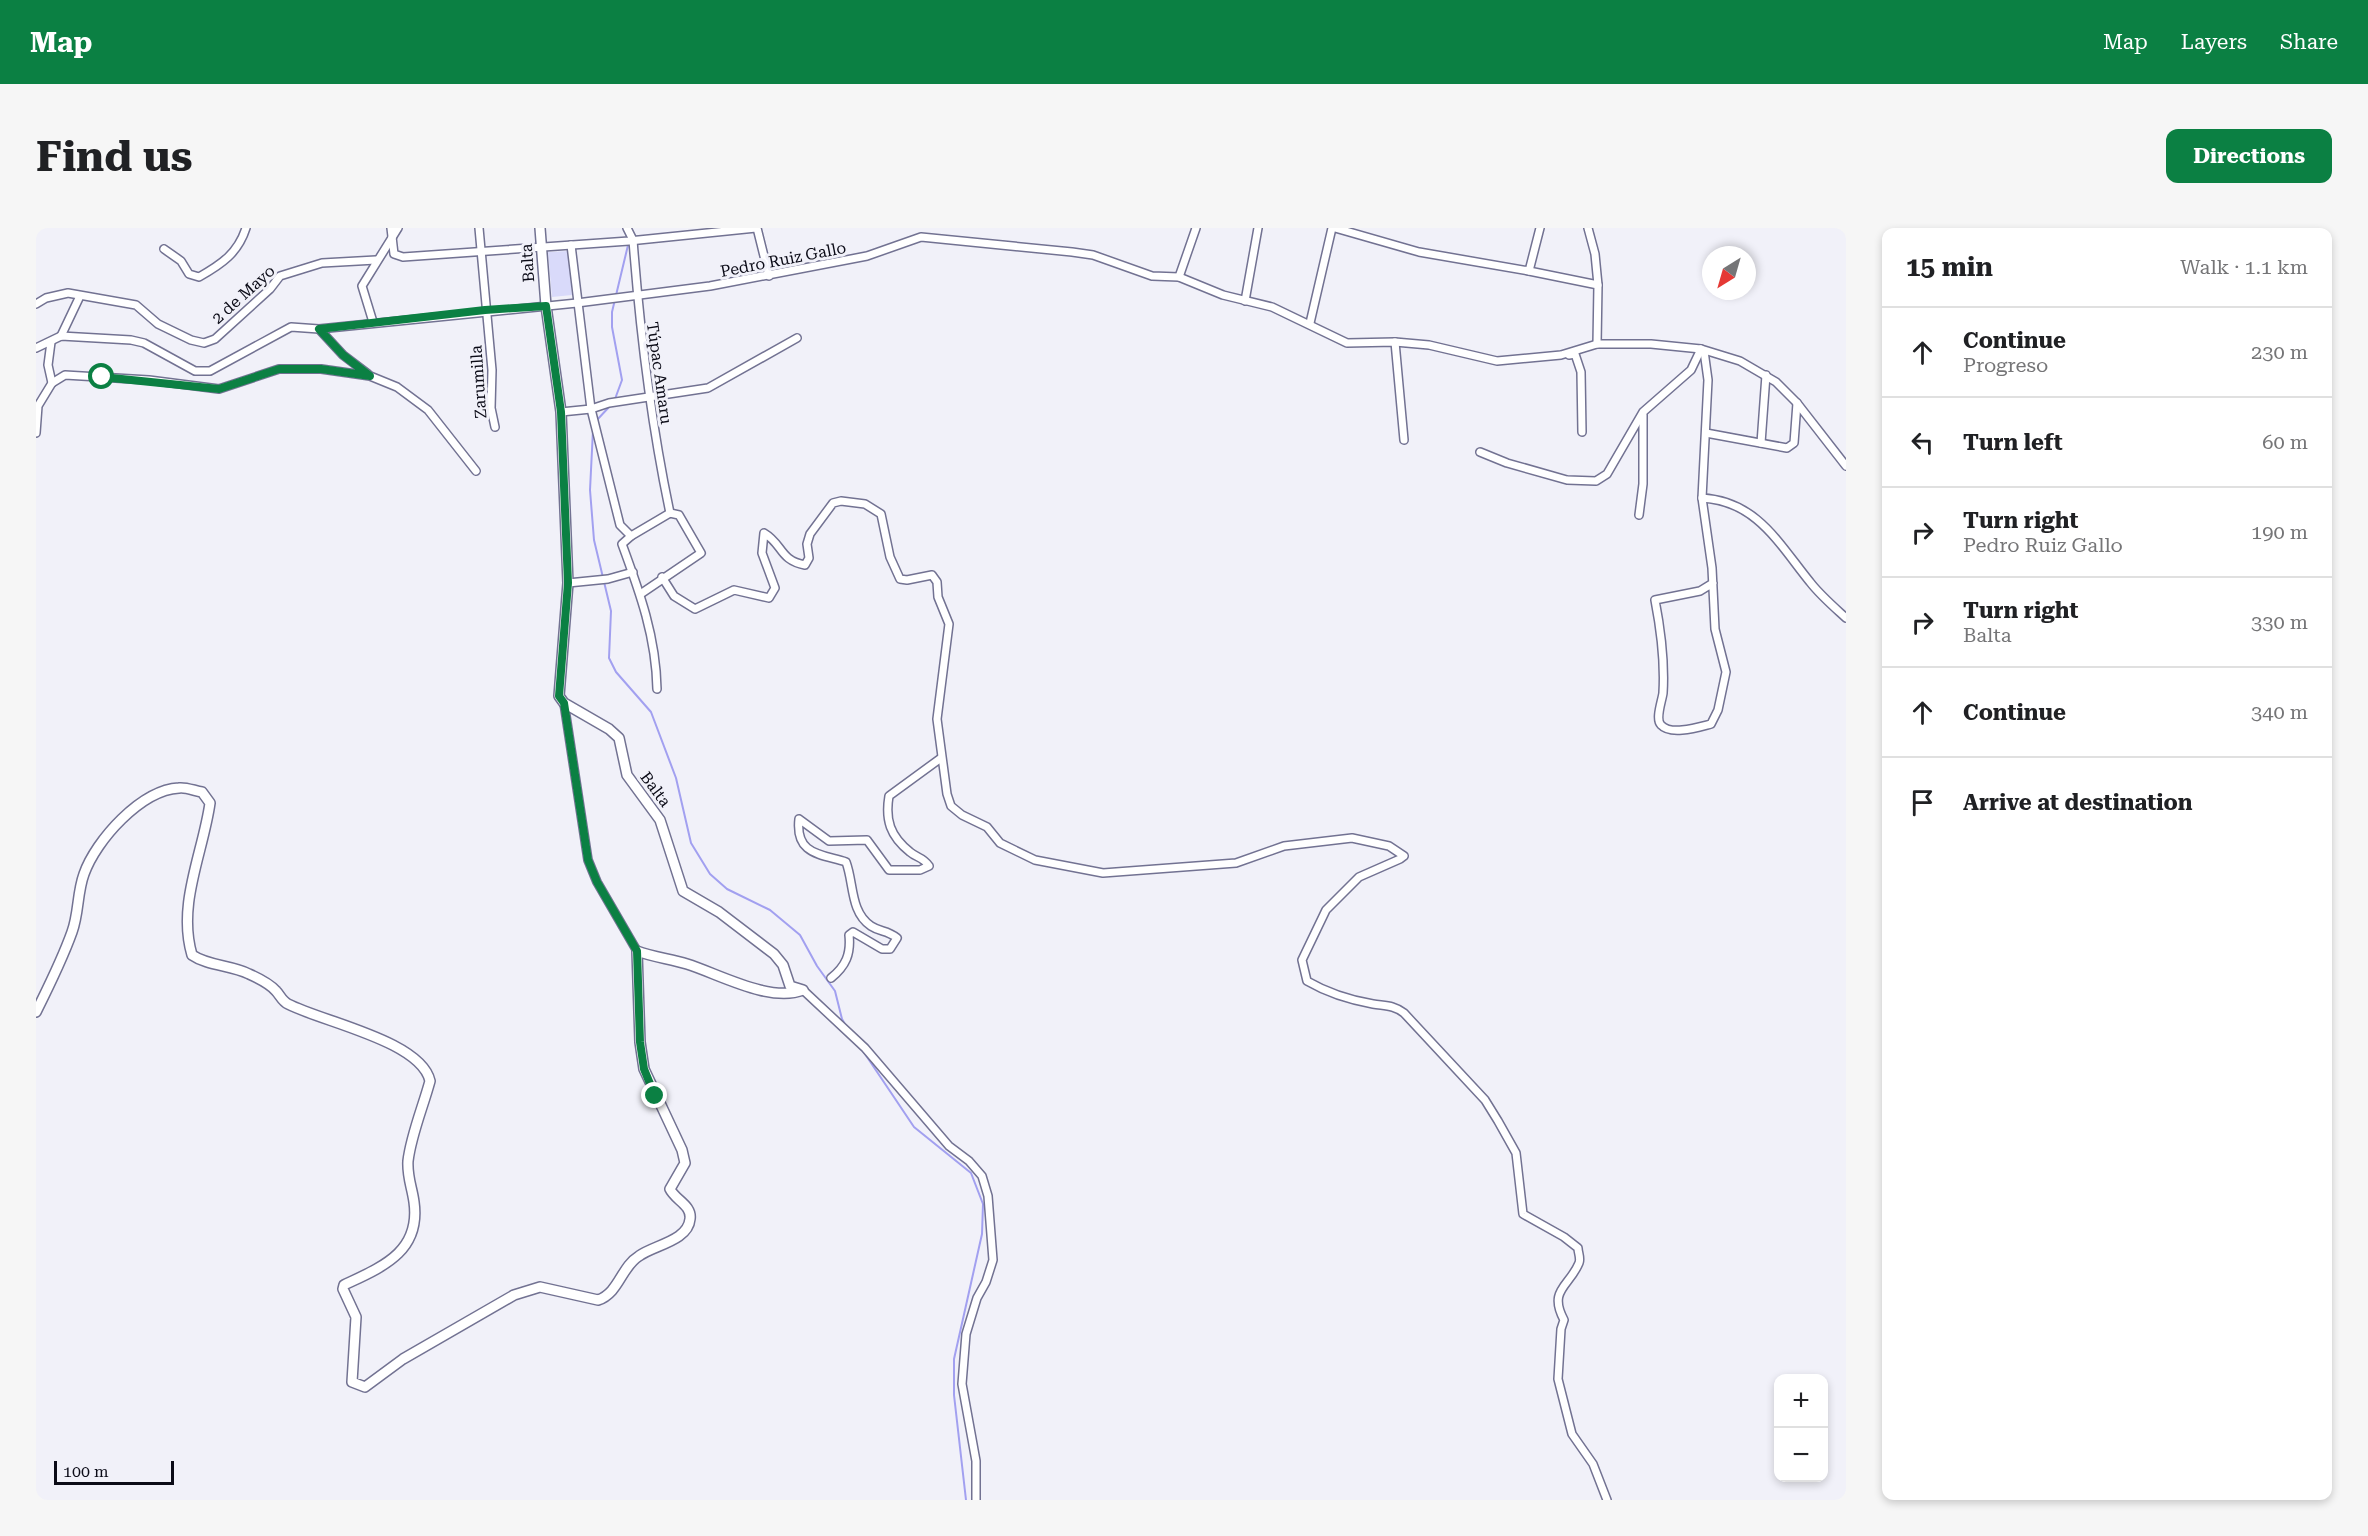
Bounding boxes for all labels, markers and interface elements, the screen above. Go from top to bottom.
text: Map [30,26,92,59]
text: Map [2103,30,2148,54]
text: Layers [2181,30,2247,54]
text: Share [2280,30,2338,54]
button: Directions [2166,129,2332,183]
text: Find us [36,132,193,181]
street label: Pedro Ruiz Gallo [719,238,848,281]
street label: Balta [517,243,538,283]
north arrow [1702,246,1756,300]
text: 15 min [1906,252,1993,282]
text: Walk · 1.1 km [2180,255,2308,279]
street label: 2 de Mayo [208,261,279,328]
street label: Túpac Amaru [643,321,676,426]
text: Continue [1963,328,2066,353]
icon: ahead [1906,336,1939,369]
text: 230 m [2251,340,2308,364]
street label: Zarumilla [466,344,491,419]
text: Progreso [1963,353,2048,377]
route start [88,363,114,389]
icon: left [1906,426,1939,459]
text: Turn left [1963,430,2063,455]
text: 60 m [2262,430,2308,454]
text: Turn right [1963,508,2078,533]
icon: right [1906,516,1939,549]
text: 190 m [2251,520,2308,544]
text: Pedro Ruiz Gallo [1963,533,2123,557]
text: Turn right [1963,598,2078,623]
icon: right [1906,606,1939,639]
text: 330 m [2251,610,2308,634]
text: Balta [1963,623,2012,647]
icon: ahead [1906,696,1939,729]
text: Continue [1963,700,2066,725]
text: 340 m [2251,700,2308,724]
street label: Balta [636,768,675,811]
icon: arrive [1906,786,1939,819]
text: Arrive at destination [1963,790,2192,815]
route end [641,1082,667,1108]
map controls [1774,1374,1828,1482]
button: + [1774,1374,1828,1428]
button: − [1774,1428,1828,1482]
scale bar [54,1458,174,1486]
text: 100 m [63,1462,109,1481]

